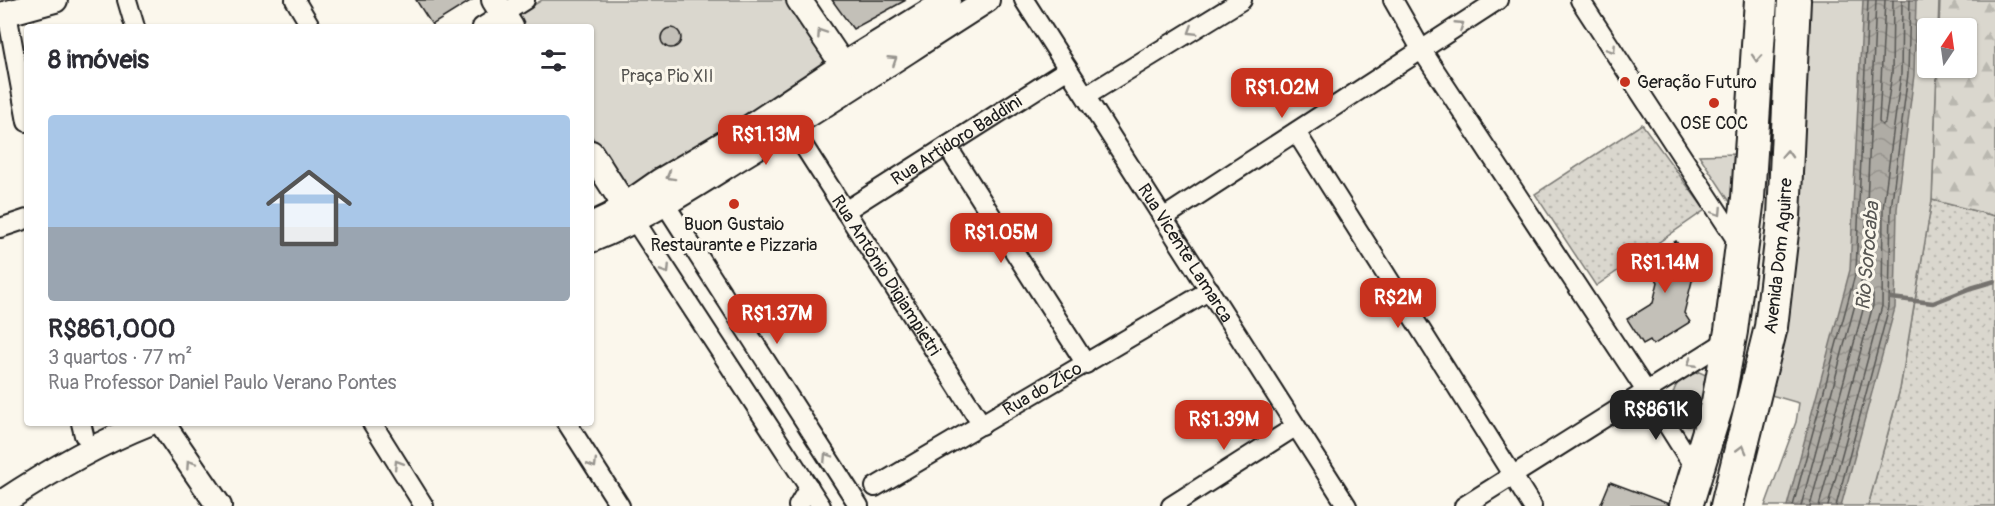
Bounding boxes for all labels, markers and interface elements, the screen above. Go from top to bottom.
north arrow [1917,18,1977,78]
map controls [1917,18,1977,78]
one-way arrow [1453,21,1464,32]
one-way arrow [1188,24,1199,35]
one-way arrow [817,28,828,39]
one-way arrow [1604,43,1616,53]
text: 8 imóveis [48,44,149,76]
icon: filters [537,44,570,77]
one-way arrow [1751,54,1764,63]
one-way arrow [887,55,897,67]
park label: Praça Pio XII [620,65,714,88]
pin: R$1.02M [1227,68,1337,119]
place label: Geração Futuro [1637,71,1757,94]
text: R$1.02M [1245,75,1319,100]
marker: Geração Futuro [1618,75,1632,89]
street label: Rua Artidoro Baddini [887,90,1026,191]
marker: OSE COC [1707,96,1721,110]
place label: OSE COC [1680,112,1748,135]
pin: R$1.13M [711,115,821,166]
text: R$1.13M [732,122,800,147]
one-way arrow [1781,149,1794,158]
icon: home [255,154,363,262]
one-way arrow [666,169,676,180]
street label: Avenida Dom Aguirre [1759,177,1798,336]
street label: Rua Vicente Lamarca [1132,179,1238,327]
street label: Rua Antônio Digiampietri [826,191,946,360]
marker: Buon Gustaio Restaurante e Pizzaria [727,197,741,211]
water label: Rio Sorocaba [1850,199,1885,311]
one-way arrow [1711,206,1722,217]
place label: Buon Gustaio Restaurante e Pizzaria [650,213,818,257]
pin: R$1.05M [946,213,1056,264]
text: R$1.05M [964,220,1038,245]
pin: R$1.14M [1610,243,1720,294]
text: R$1.14M [1631,250,1699,275]
one-way arrow [659,264,670,275]
pin: R$2M [1362,278,1434,329]
text: R$2M [1374,285,1422,310]
pin: R$1.37M [722,294,832,345]
text: R$1.37M [742,301,812,326]
text: R$861,000 [48,313,175,345]
text: 3 quartos · 77 m² [48,345,192,370]
one-way arrow [1686,356,1697,367]
street label: Rua do Zico [999,357,1087,421]
text: Rua Professor Daniel Paulo Verano Pontes [48,370,396,395]
pin: R$861K [1607,390,1705,441]
text: R$861K [1624,397,1688,422]
pin: R$1.39M [1169,400,1279,451]
text: R$1.39M [1189,407,1259,432]
one-way arrow [1734,445,1747,455]
one-way arrow [823,453,834,464]
one-way arrow [586,458,597,469]
one-way arrow [186,460,197,471]
one-way arrow [394,460,405,471]

